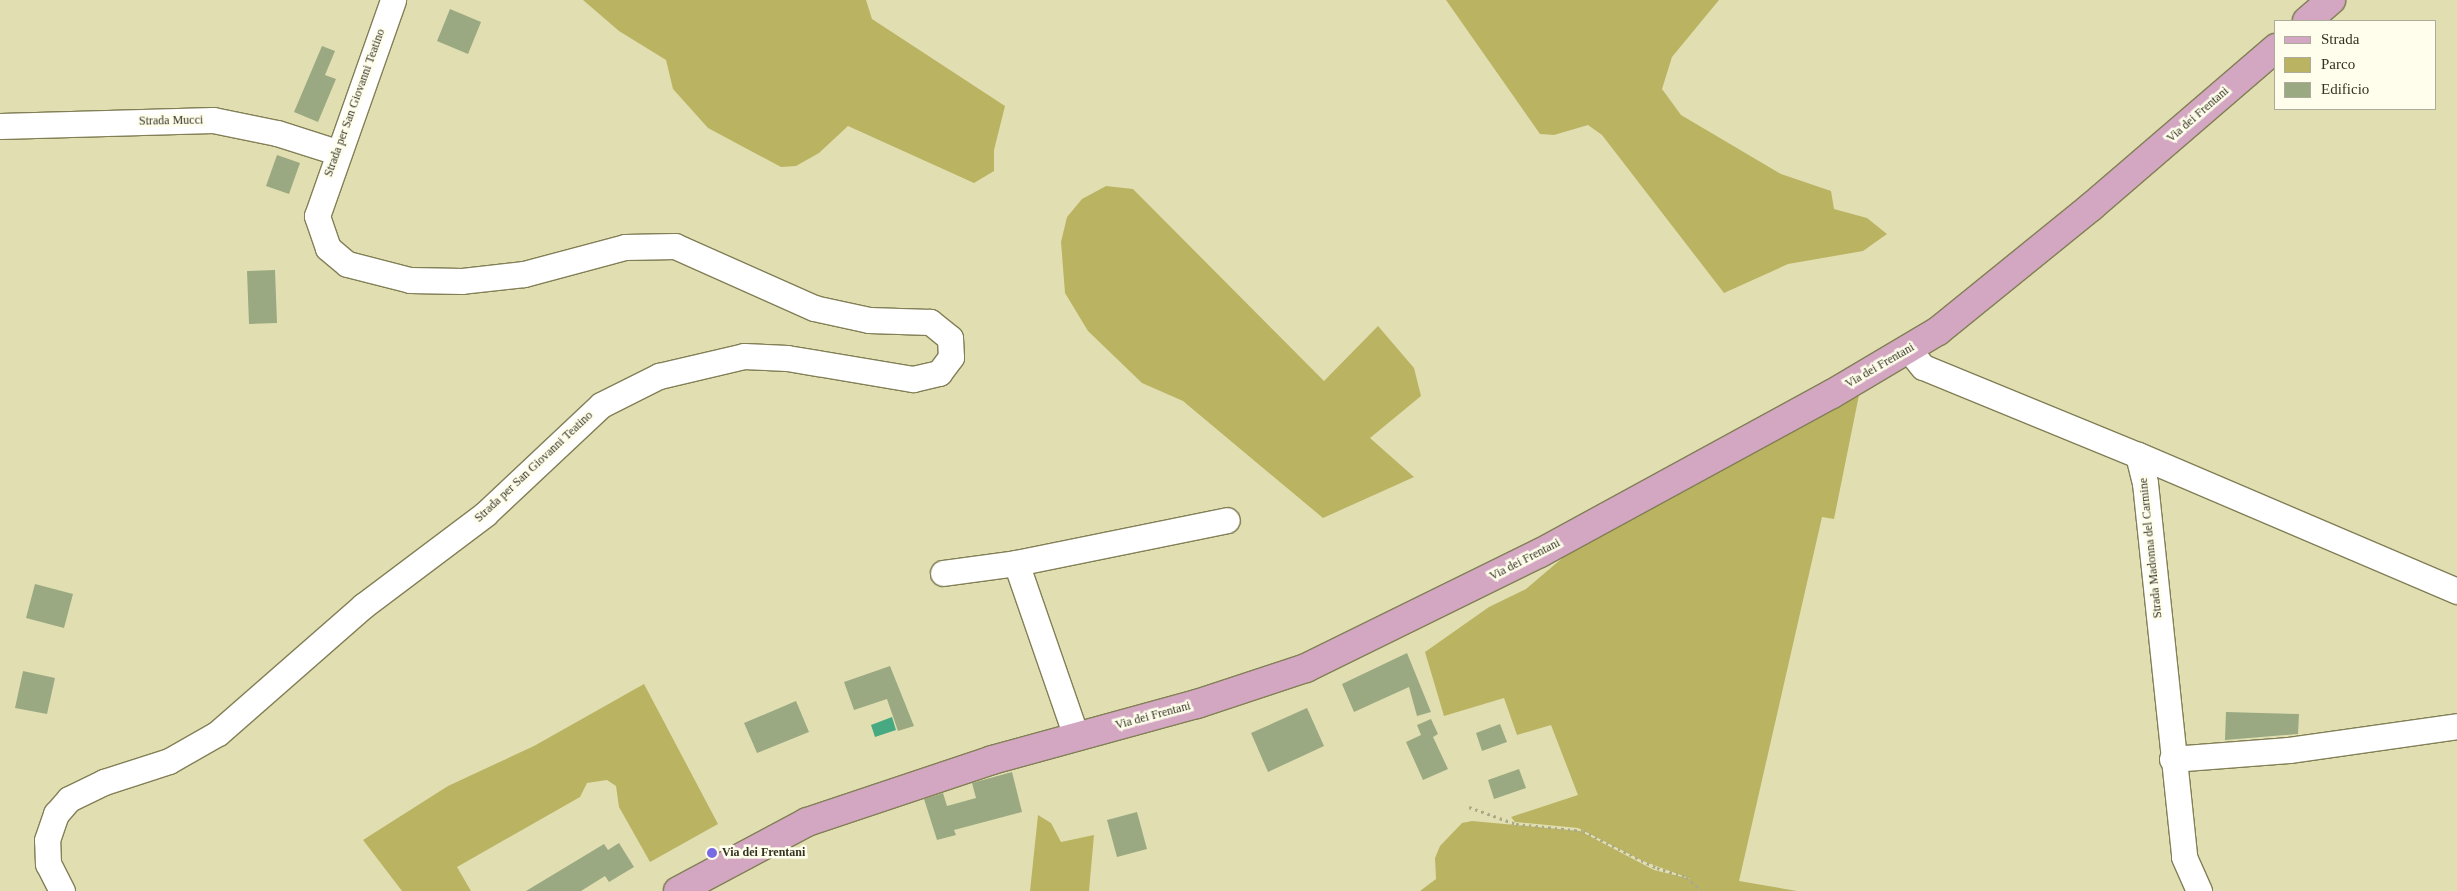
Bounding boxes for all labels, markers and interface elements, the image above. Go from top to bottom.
legend [2274,20,2437,110]
street label: Strada per San Giovanni Teatino [321,27,389,179]
text: Strada [2321,31,2359,47]
text: Parco [2321,56,2355,72]
text: Edificio [2321,81,2369,97]
street label: Via dei Frentani [2164,84,2232,146]
street label: Strada Mucci [139,113,203,129]
street label: Via dei Frentani [1843,340,1917,392]
street label: Strada per San Giovanni Teatino [472,408,596,526]
street label: Strada Madonna del Carmine [2136,477,2166,619]
street label: Via dei Frentani [1487,536,1563,584]
street label: Via dei Frentani [1114,699,1192,733]
place label: Via dei Frentani [722,846,805,860]
marker: Via dei Frentani [706,847,718,859]

